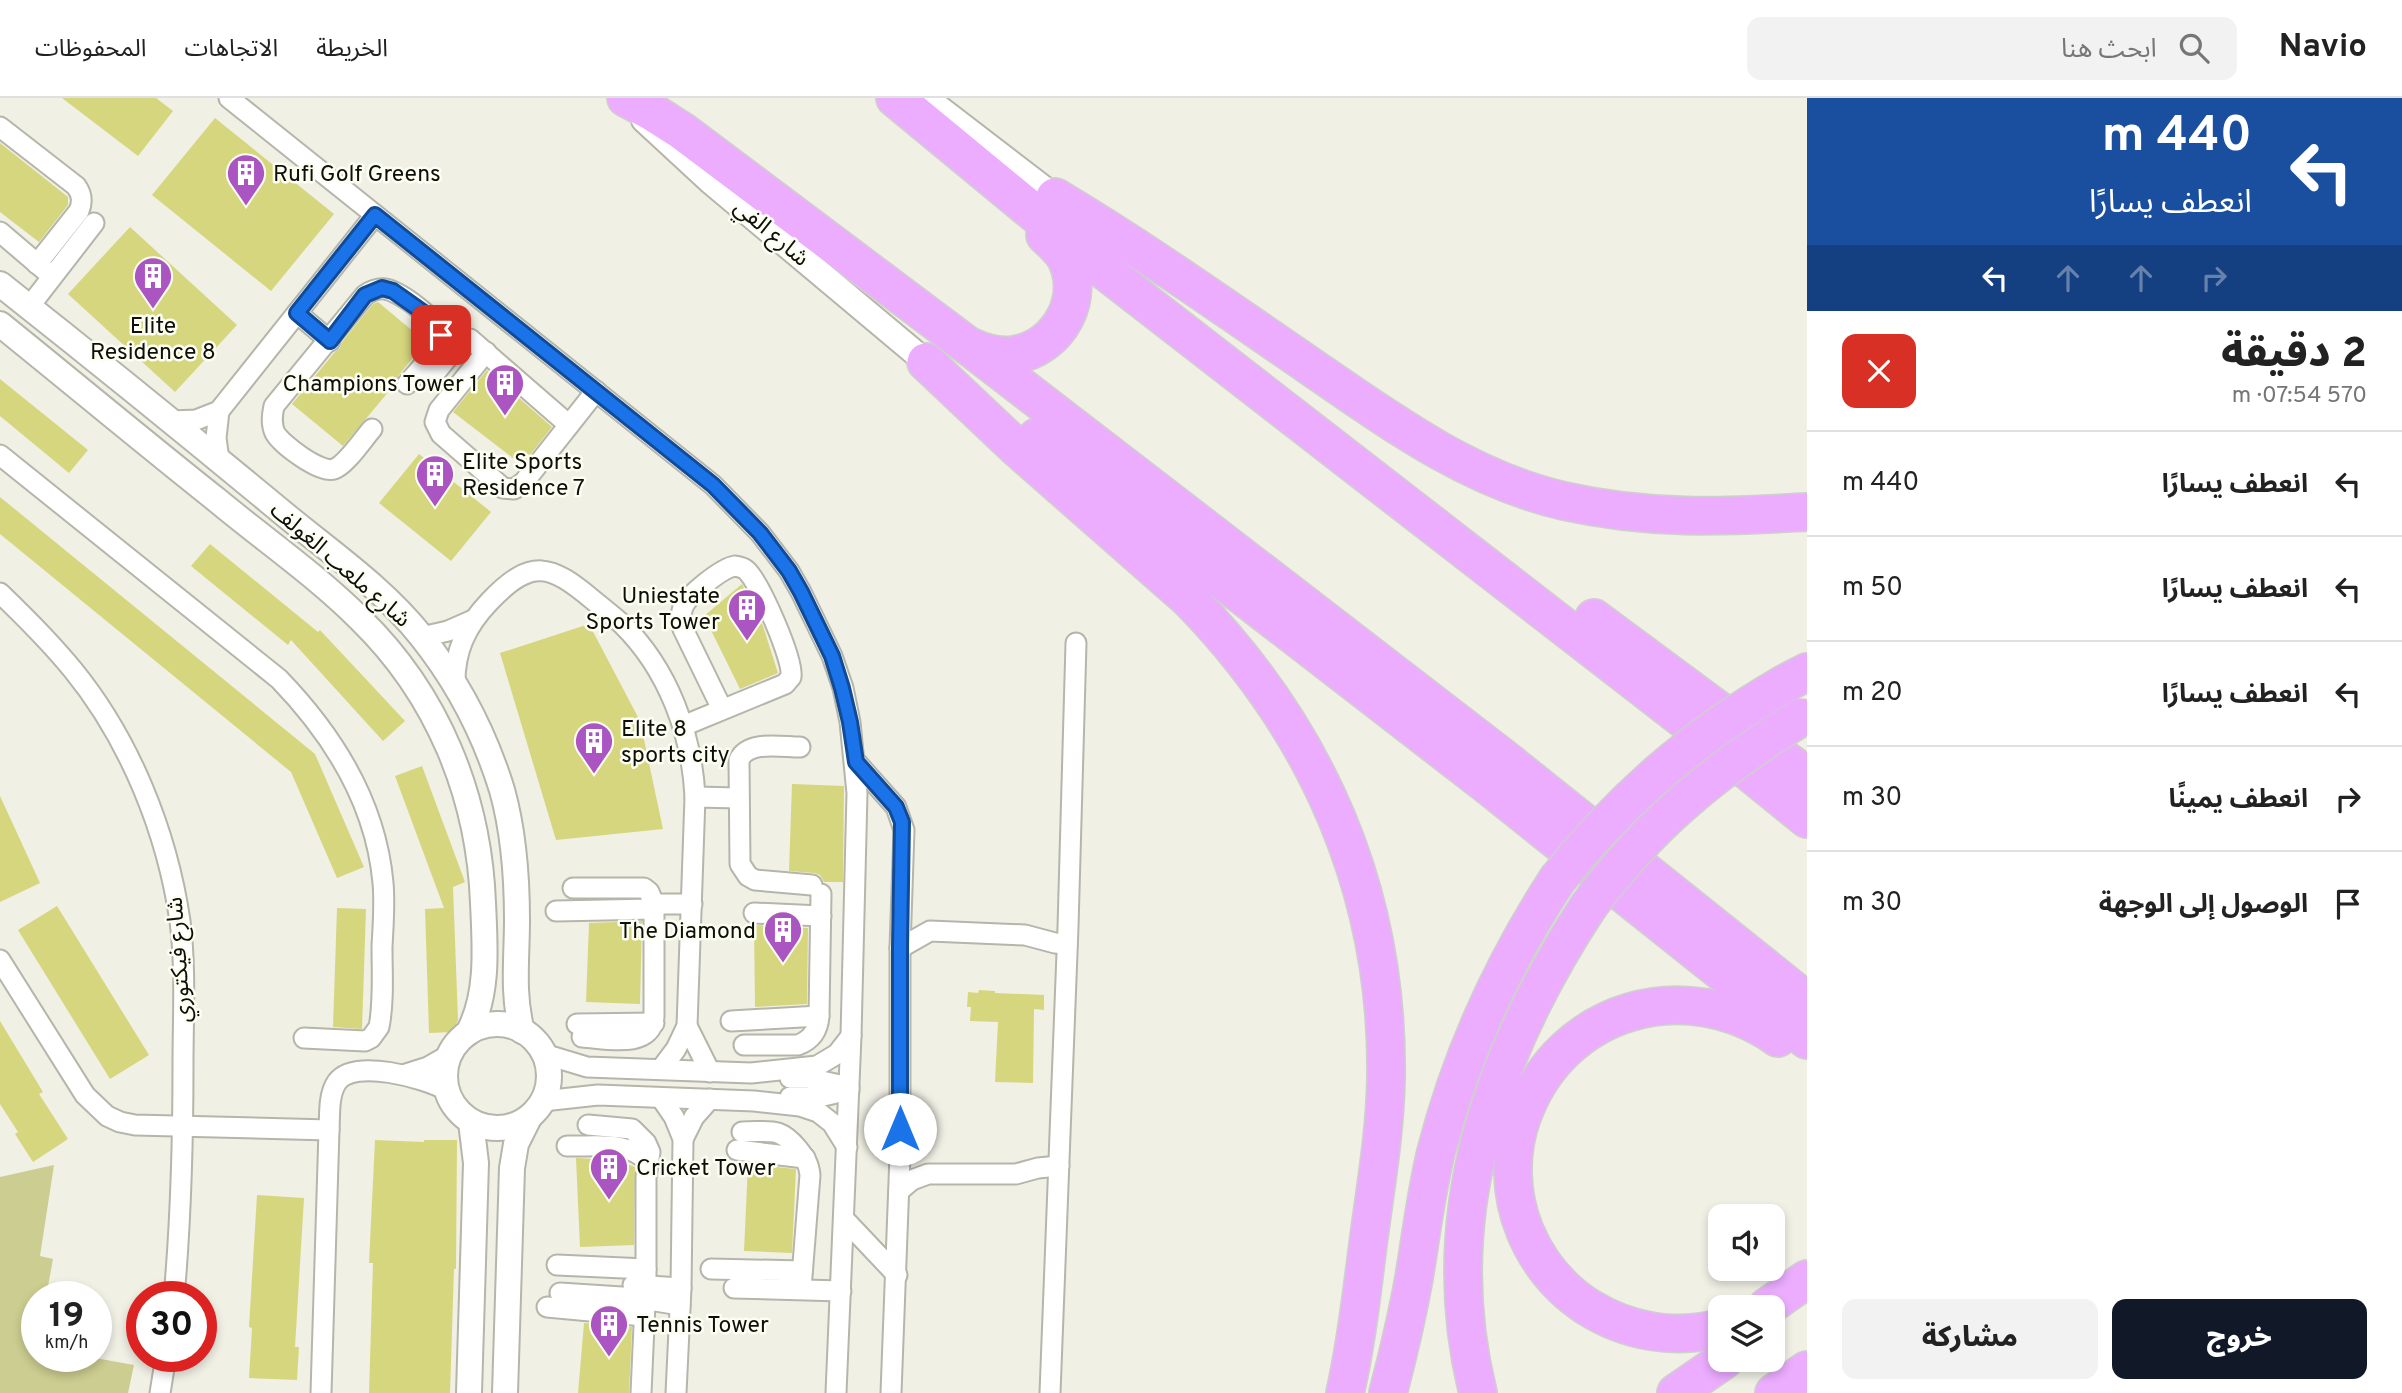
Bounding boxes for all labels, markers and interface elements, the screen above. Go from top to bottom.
search box [1747,17,2237,80]
text: Navio [2279,27,2367,69]
icon: search [2175,29,2213,67]
text: ابحث هنا [2061,34,2157,67]
text: المحفوظات [35,35,146,65]
text: الاتجاهات [184,35,278,65]
text: الخريطة [316,35,388,65]
text: 440 m [2102,107,2252,169]
icon: left [2276,126,2367,217]
building icon: Rufi Golf Greens [225,152,267,207]
place label: Rufi Golf Greens [273,161,441,190]
text: انعطف يسارًا [2089,184,2252,224]
street label: شارع الفي [726,194,814,274]
building icon: Elite Residence 8 [132,255,174,310]
icon: left [1976,259,2014,297]
icon: ahead [2049,259,2087,297]
icon: ahead [2122,259,2160,297]
icon: right [2195,259,2233,297]
pin [411,305,471,365]
place label: Elite Residence 8 [90,313,216,368]
icon: arrive [422,316,460,354]
text: 2 دقيقة [2221,329,2367,382]
button: close [1842,334,1916,408]
building icon: Champions Tower 1 [484,362,526,417]
place label: Champions Tower 1 [282,371,478,400]
text: 570 m · 07:54 [2232,382,2367,411]
place label: Elite Sports Residence 7 [462,449,585,504]
building icon: Elite Sports Residence 7 [414,453,456,508]
icon: left [2329,465,2367,503]
text: 440 m [1842,467,1919,500]
text: انعطف يسارًا [2162,469,2308,502]
street label: شارع ملعب الغولف [263,497,416,635]
icon: left [2329,570,2367,608]
text: 50 m [1842,572,1903,605]
text: انعطف يسارًا [2162,574,2308,607]
place label: Uniestate Sports Tower [585,583,720,638]
building icon: Uniestate Sports Tower [726,587,768,642]
icon: left [2329,675,2367,713]
text: 20 m [1842,677,1903,710]
text: انعطف يسارًا [2162,679,2308,712]
place label: Elite 8 sports city [621,716,730,771]
building icon: Elite 8 sports city [573,720,615,775]
icon: right [2329,780,2367,818]
text: 30 m [1842,782,1902,815]
text: انعطف يمينًا [2169,784,2308,817]
icon: arrive [2329,885,2367,923]
text: 30 m [1842,887,1902,920]
text: الوصول إلى الوجهة [2099,889,2308,922]
street label: شارع فيكتوري [162,896,200,1024]
building icon: The Diamond [762,909,804,964]
place label: The Diamond [619,918,756,947]
position arrow [863,1092,937,1166]
building icon: Cricket Tower [588,1146,630,1201]
place label: Cricket Tower [636,1155,776,1184]
map controls [1708,1204,1785,1372]
button: sound [1708,1204,1785,1281]
speed limit sign: 30 [126,1281,217,1372]
text: 19 [49,1295,84,1339]
button: layers [1708,1295,1785,1372]
button: مشاركة [1842,1299,2098,1379]
button: خروج [2112,1299,2367,1379]
building icon: Tennis Tower [588,1303,630,1358]
place label: Tennis Tower [636,1312,769,1341]
text: km/h [45,1332,88,1355]

